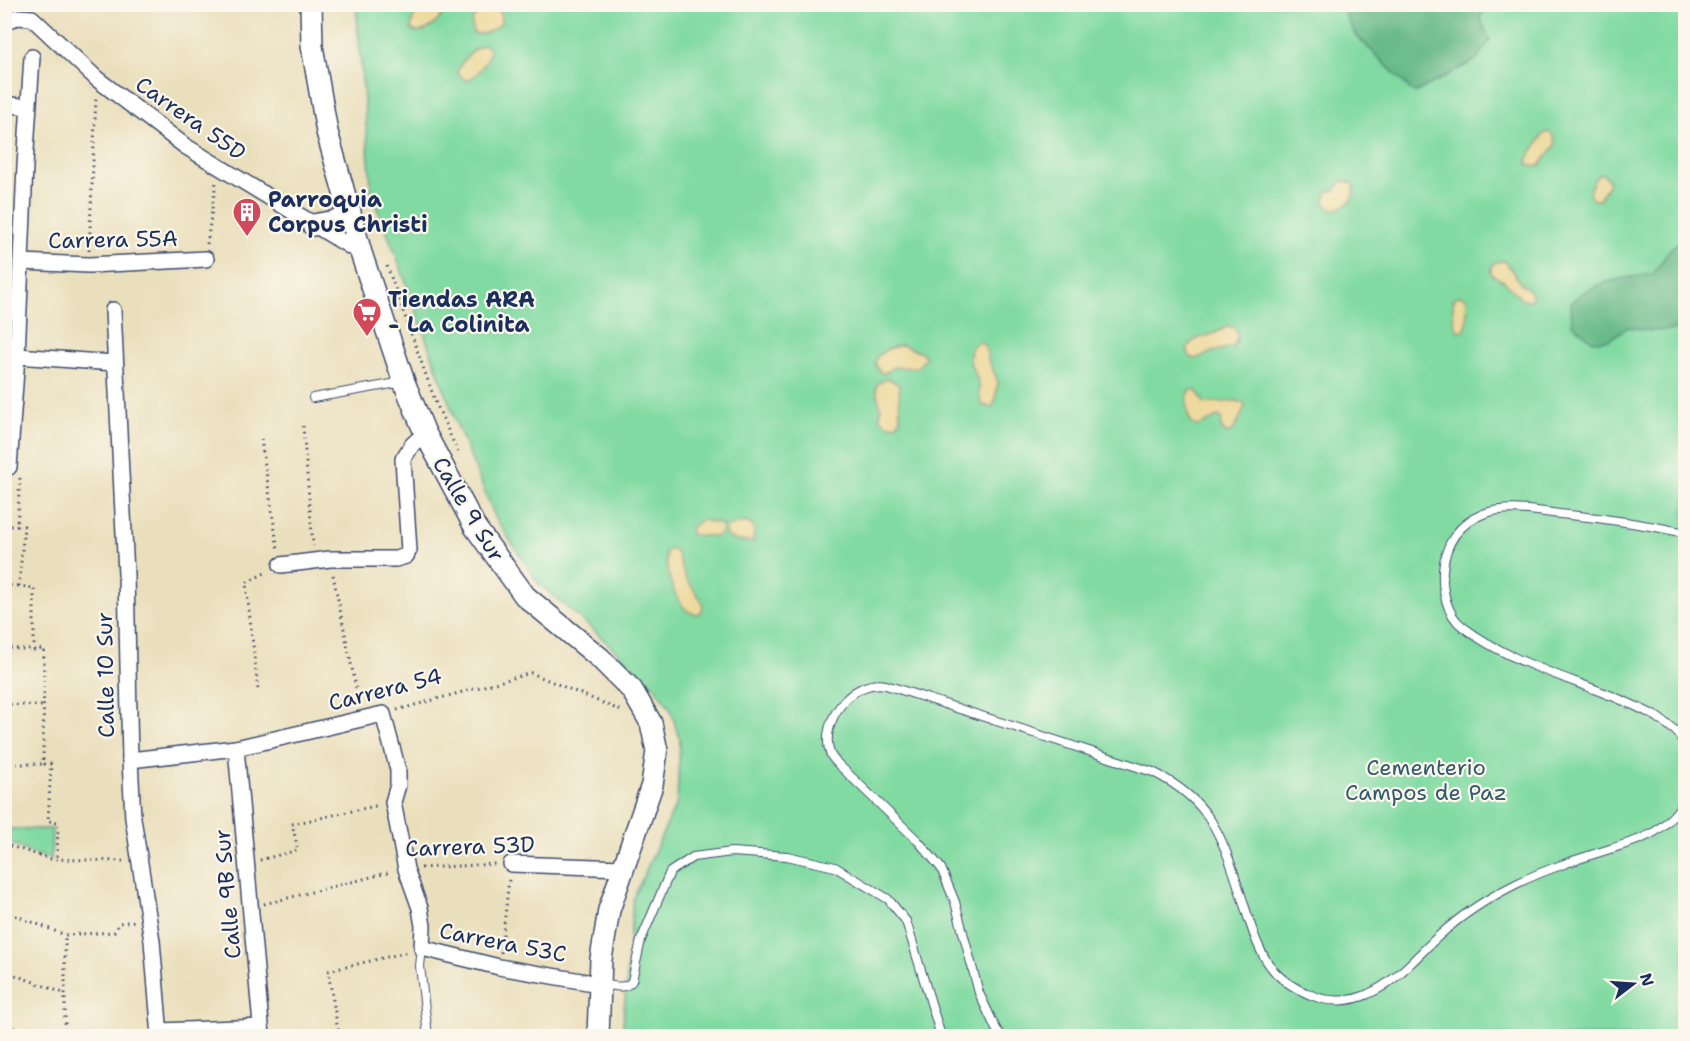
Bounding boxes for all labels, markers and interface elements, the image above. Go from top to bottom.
street label: Carrera 55D [130,70,252,167]
place label: Parroquia Corpus Christi [268,185,428,239]
building icon: Parroquia Corpus Christi [231,196,263,238]
street label: Carrera 55A [48,224,178,255]
place label: Tiendas ARA - La Colinita [388,285,535,339]
supermarket icon: Tiendas ARA - La Colinita [351,296,383,338]
street label: Calle 9 Sur [426,451,511,567]
street label: Calle 10 Sur [90,612,121,738]
street label: Carrera 54 [325,661,445,718]
park label: Cementerio Campos de Paz [1345,753,1507,807]
street label: Calle 9B Sur [207,828,248,960]
street label: Carrera 53D [405,830,535,863]
street label: Carrera 53C [437,916,569,969]
north arrow [1603,954,1663,1014]
text: N [1635,971,1659,989]

